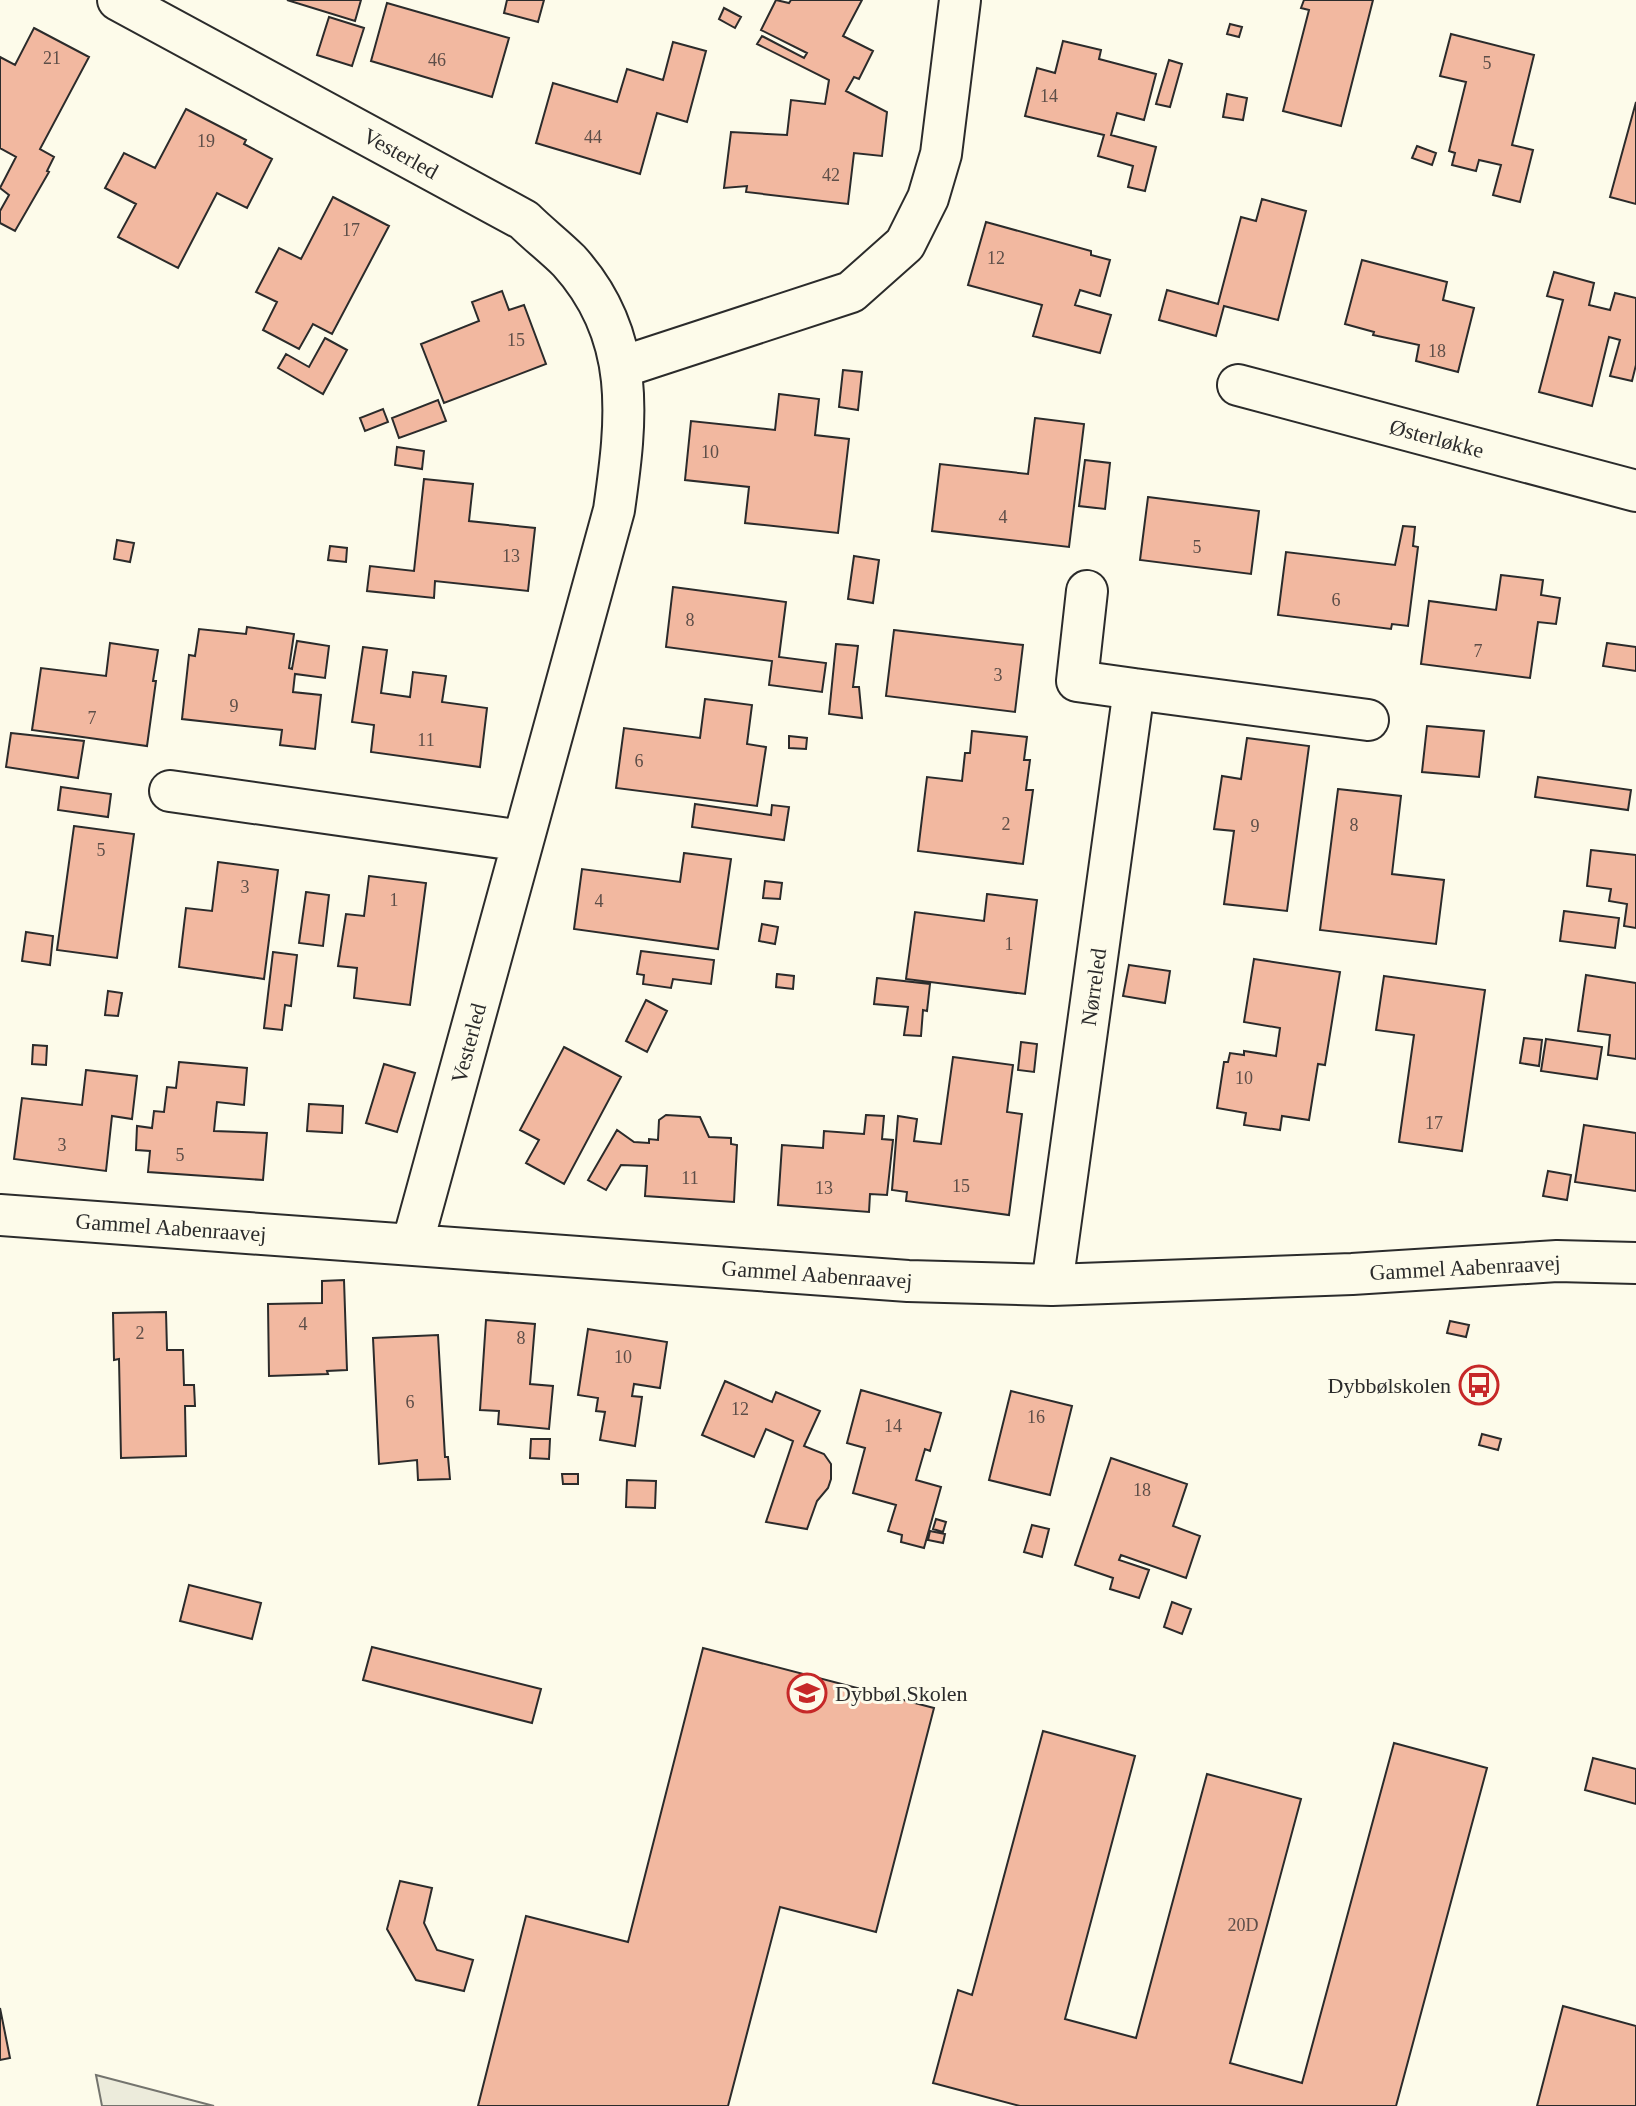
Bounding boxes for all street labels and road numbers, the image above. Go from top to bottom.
street label: Vesterled [359,123,443,184]
street label: Østerløkke [1387,414,1487,463]
street label: Nørreled [1076,947,1111,1028]
street label: Vesterled [446,1000,491,1086]
street label: Gammel Aabenraavej [75,1208,267,1247]
street label: Gammel Aabenraavej [1369,1250,1561,1285]
street label: Gammel Aabenraavej [721,1255,913,1294]

